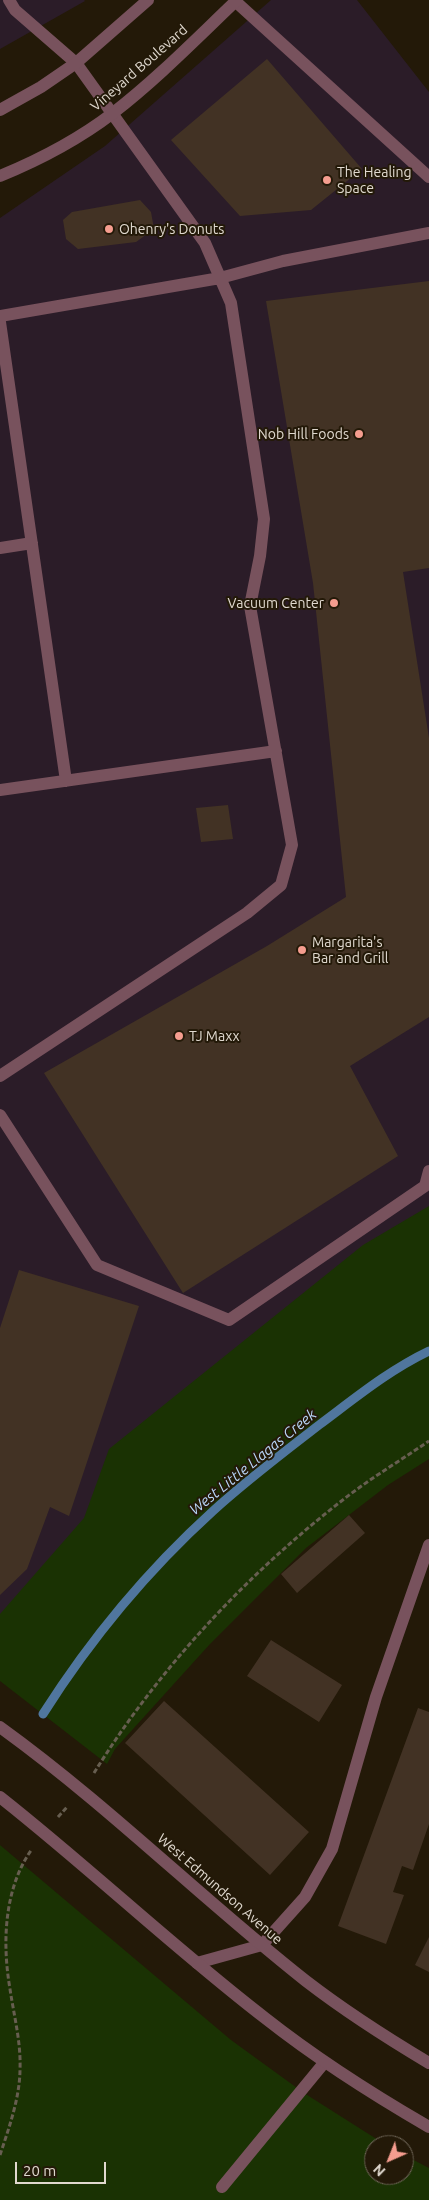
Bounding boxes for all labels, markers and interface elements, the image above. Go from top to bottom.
street label: Vineyard Boulevard [87,21,191,115]
place label: The Healing Space [337,164,412,196]
marker: The Healing Space [321,174,333,186]
place label: Ohenry's Donuts [119,221,224,237]
marker: Ohenry's Donuts [103,223,115,235]
place label: Nob Hill Foods [258,426,349,442]
marker: Nob Hill Foods [353,428,365,440]
place label: Vacuum Center [228,595,324,611]
marker: Vacuum Center [328,597,340,609]
place label: Margarita's Bar and Grill [312,934,389,966]
marker: Margarita's Bar and Grill [296,944,308,956]
place label: TJ Maxx [189,1028,240,1044]
marker: TJ Maxx [173,1030,185,1042]
water label: West Little Llagas Creek [186,1405,320,1519]
street label: West Edmundson Avenue [154,1830,286,1948]
north arrow [364,2135,414,2185]
scale bar [18,2152,109,2184]
text: N [370,2161,389,2179]
text: 20 m [23,2162,56,2179]

